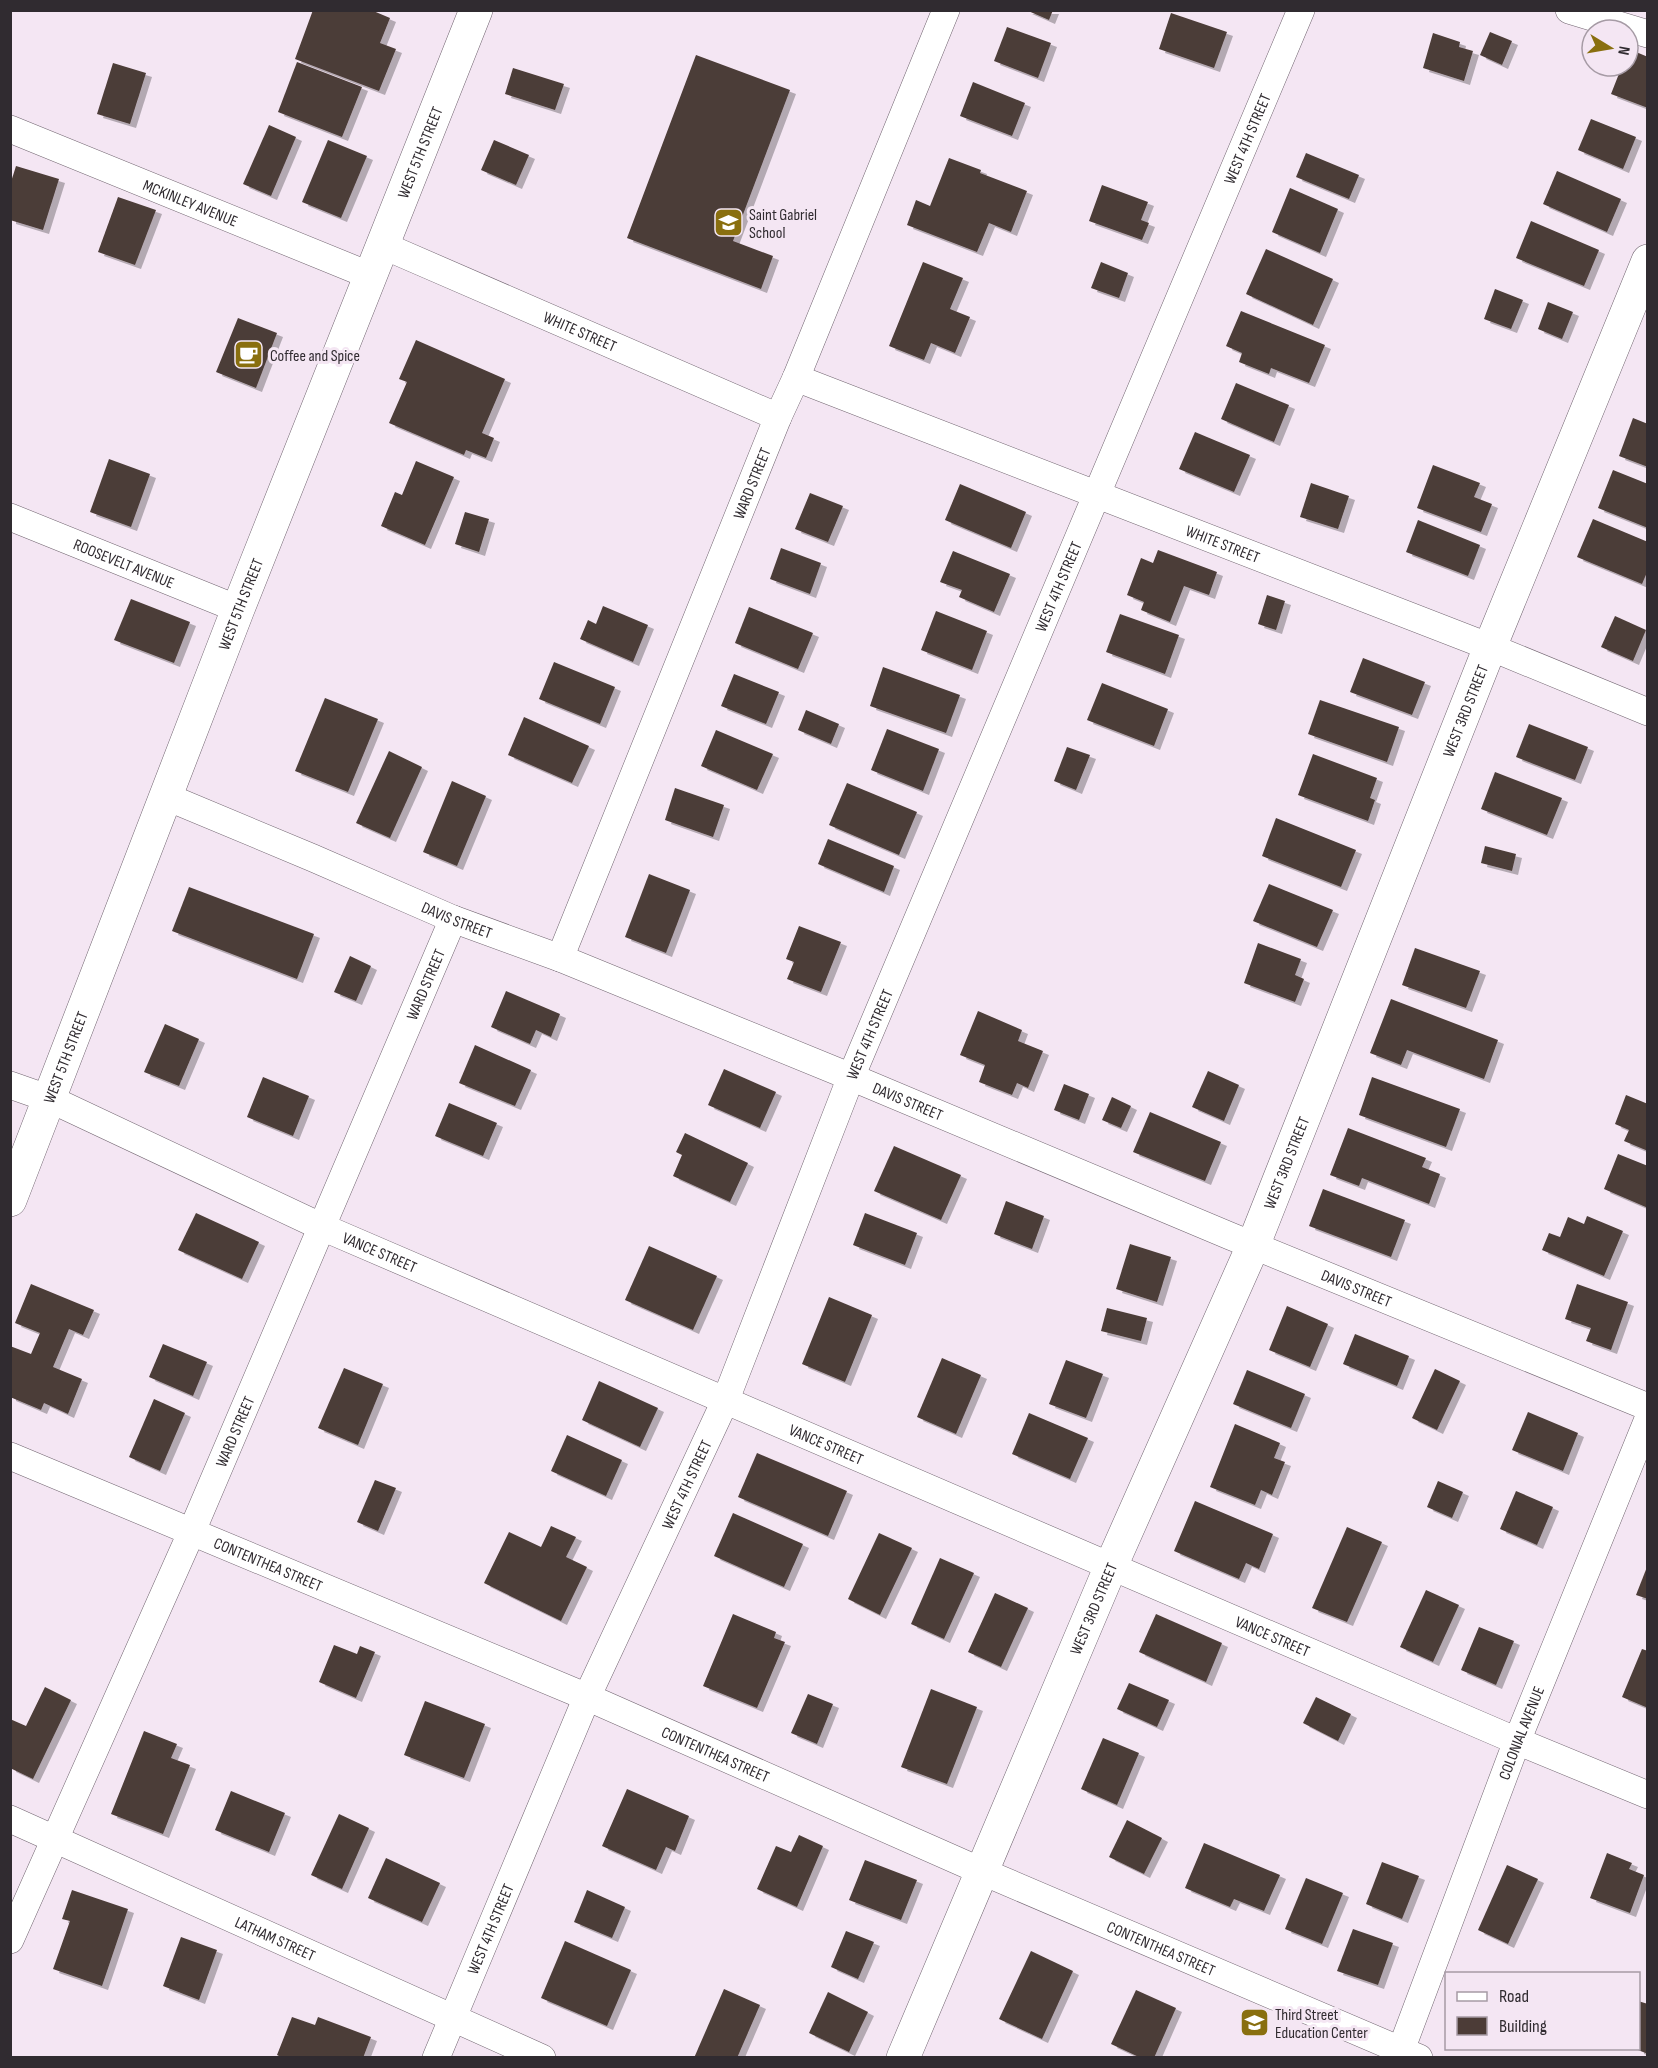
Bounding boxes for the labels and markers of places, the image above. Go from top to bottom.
place label: Saint Gabriel School [749,206,817,243]
school or university icon: Saint Gabriel School [712,207,744,239]
cafe icon: Coffee and Spice [233,339,265,371]
place label: Coffee and Spice [270,347,360,366]
place label: Third Street Education Center [1275,2006,1368,2043]
school or university icon: Third Street Education Center [1238,2007,1270,2039]

